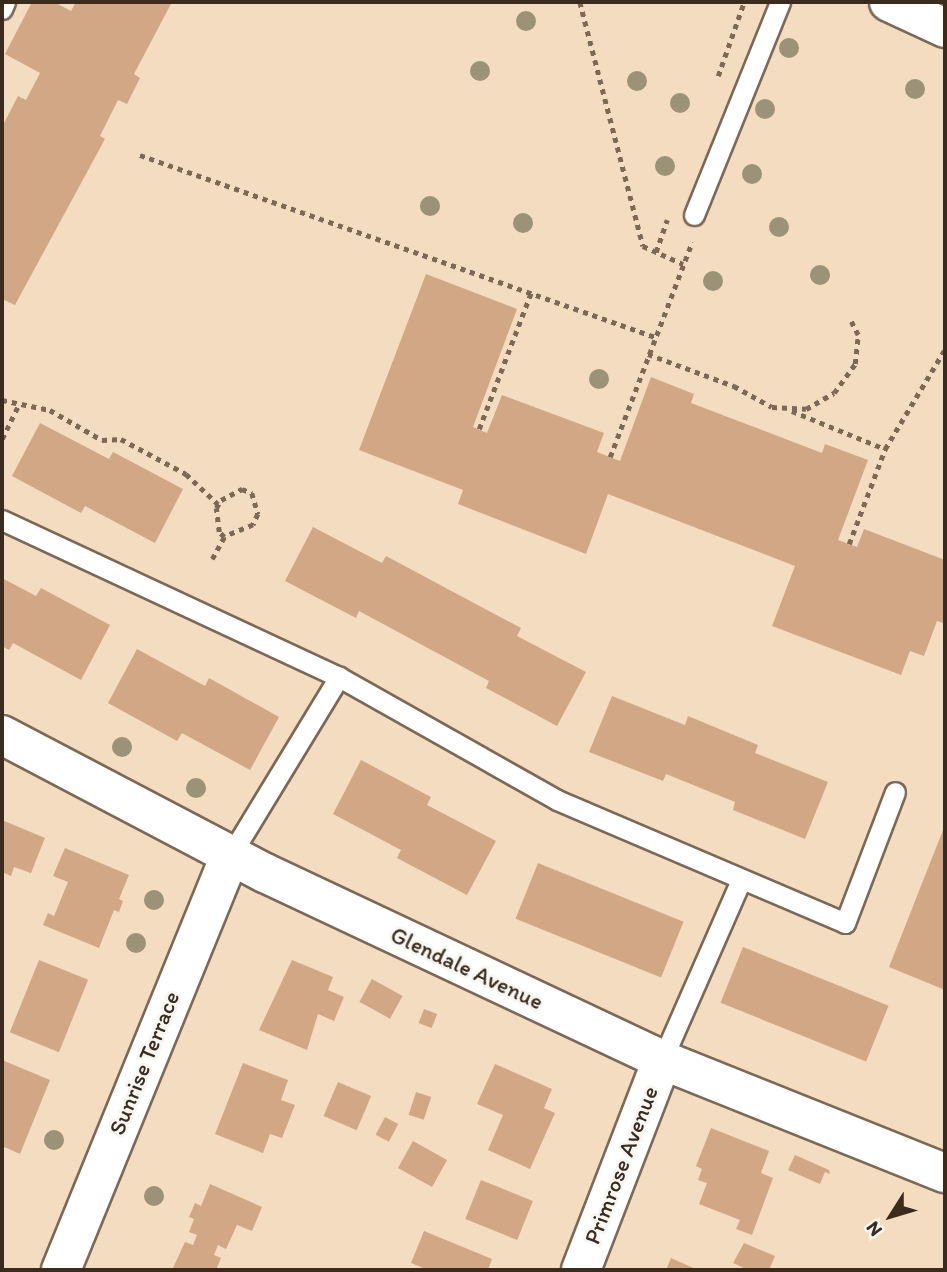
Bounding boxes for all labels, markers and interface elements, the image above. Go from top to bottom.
street label: Glendale Avenue [387,921,547,1015]
street label: Sunrise Terrace [103,987,185,1139]
street label: Primrose Avenue [578,1083,664,1247]
north arrow [856,1181,926,1251]
text: N [861,1217,887,1241]

